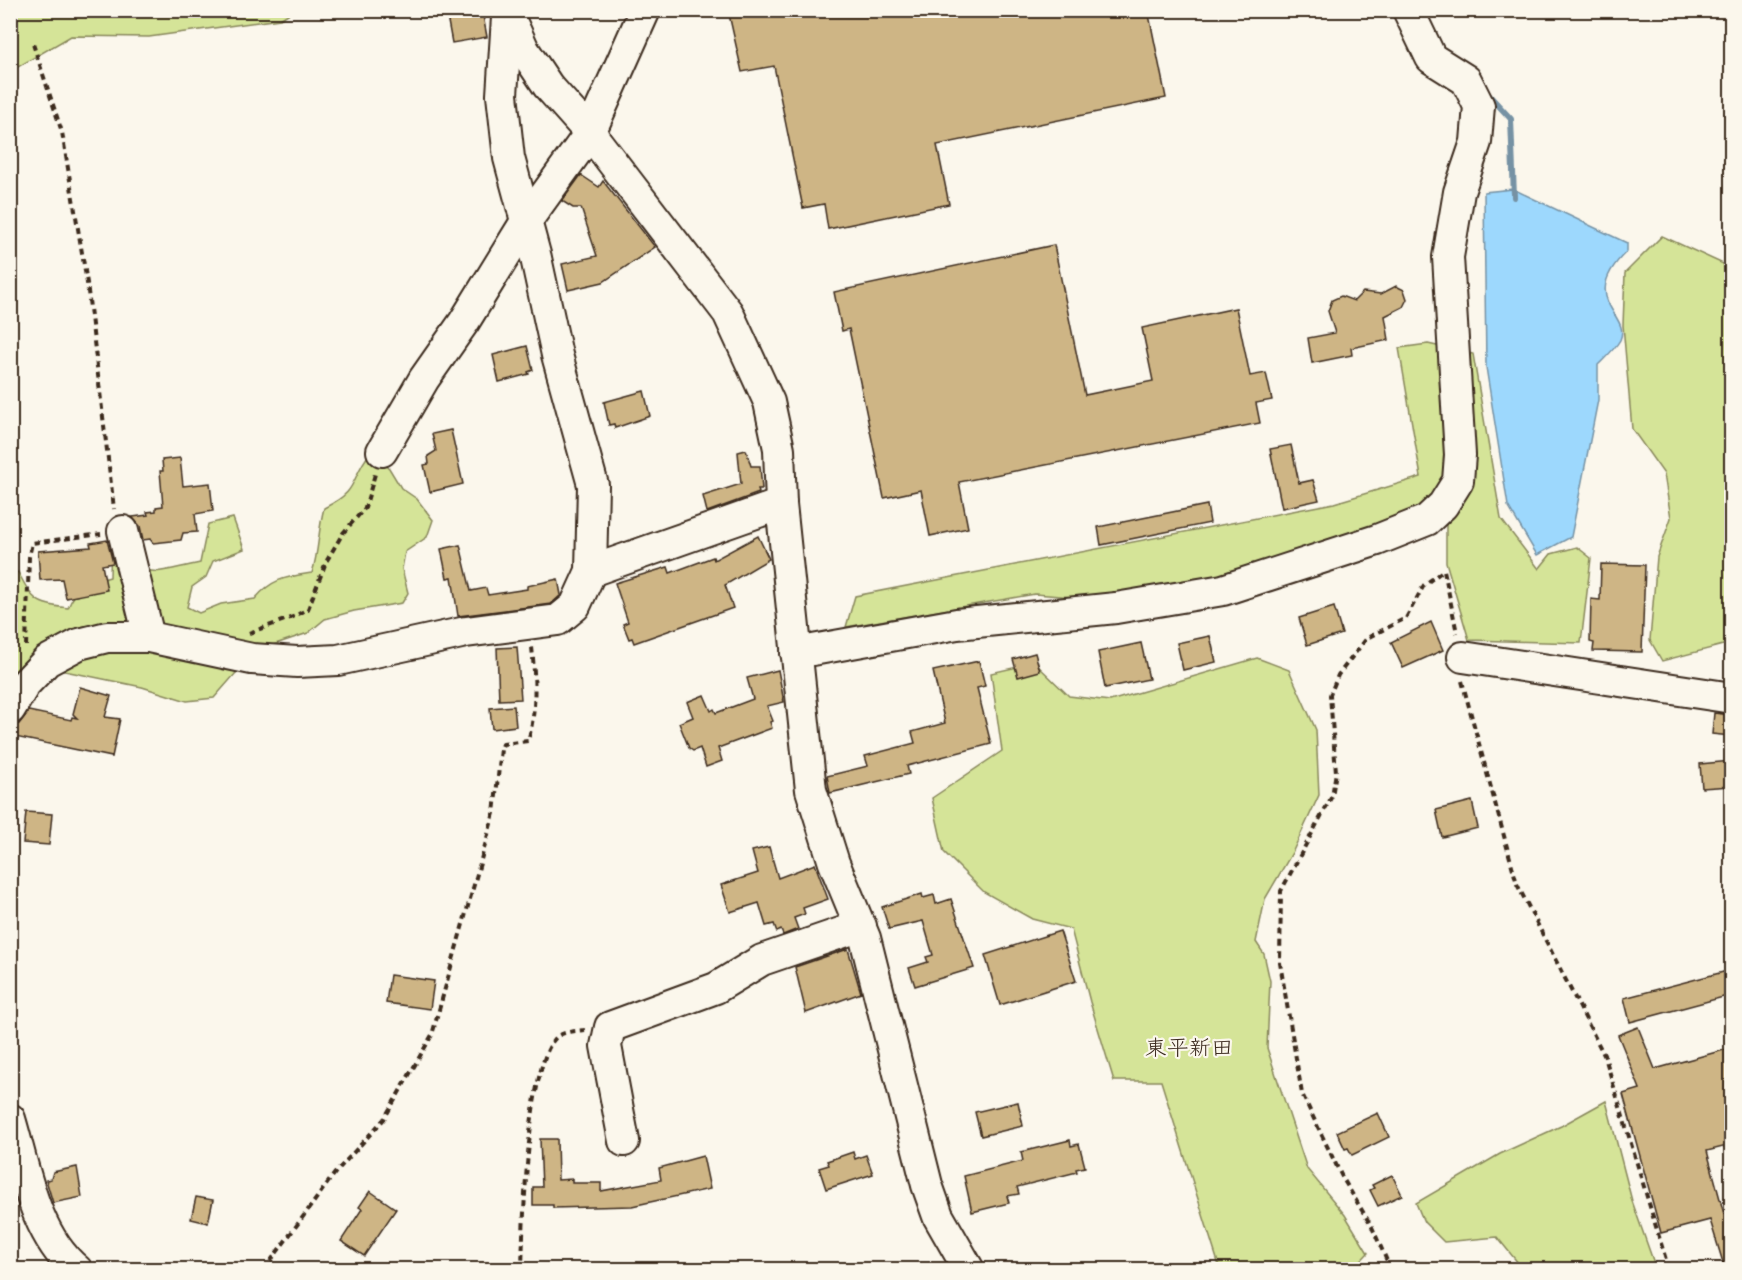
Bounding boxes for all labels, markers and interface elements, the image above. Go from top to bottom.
district label: 東平新田 [1145,1035,1233,1066]

